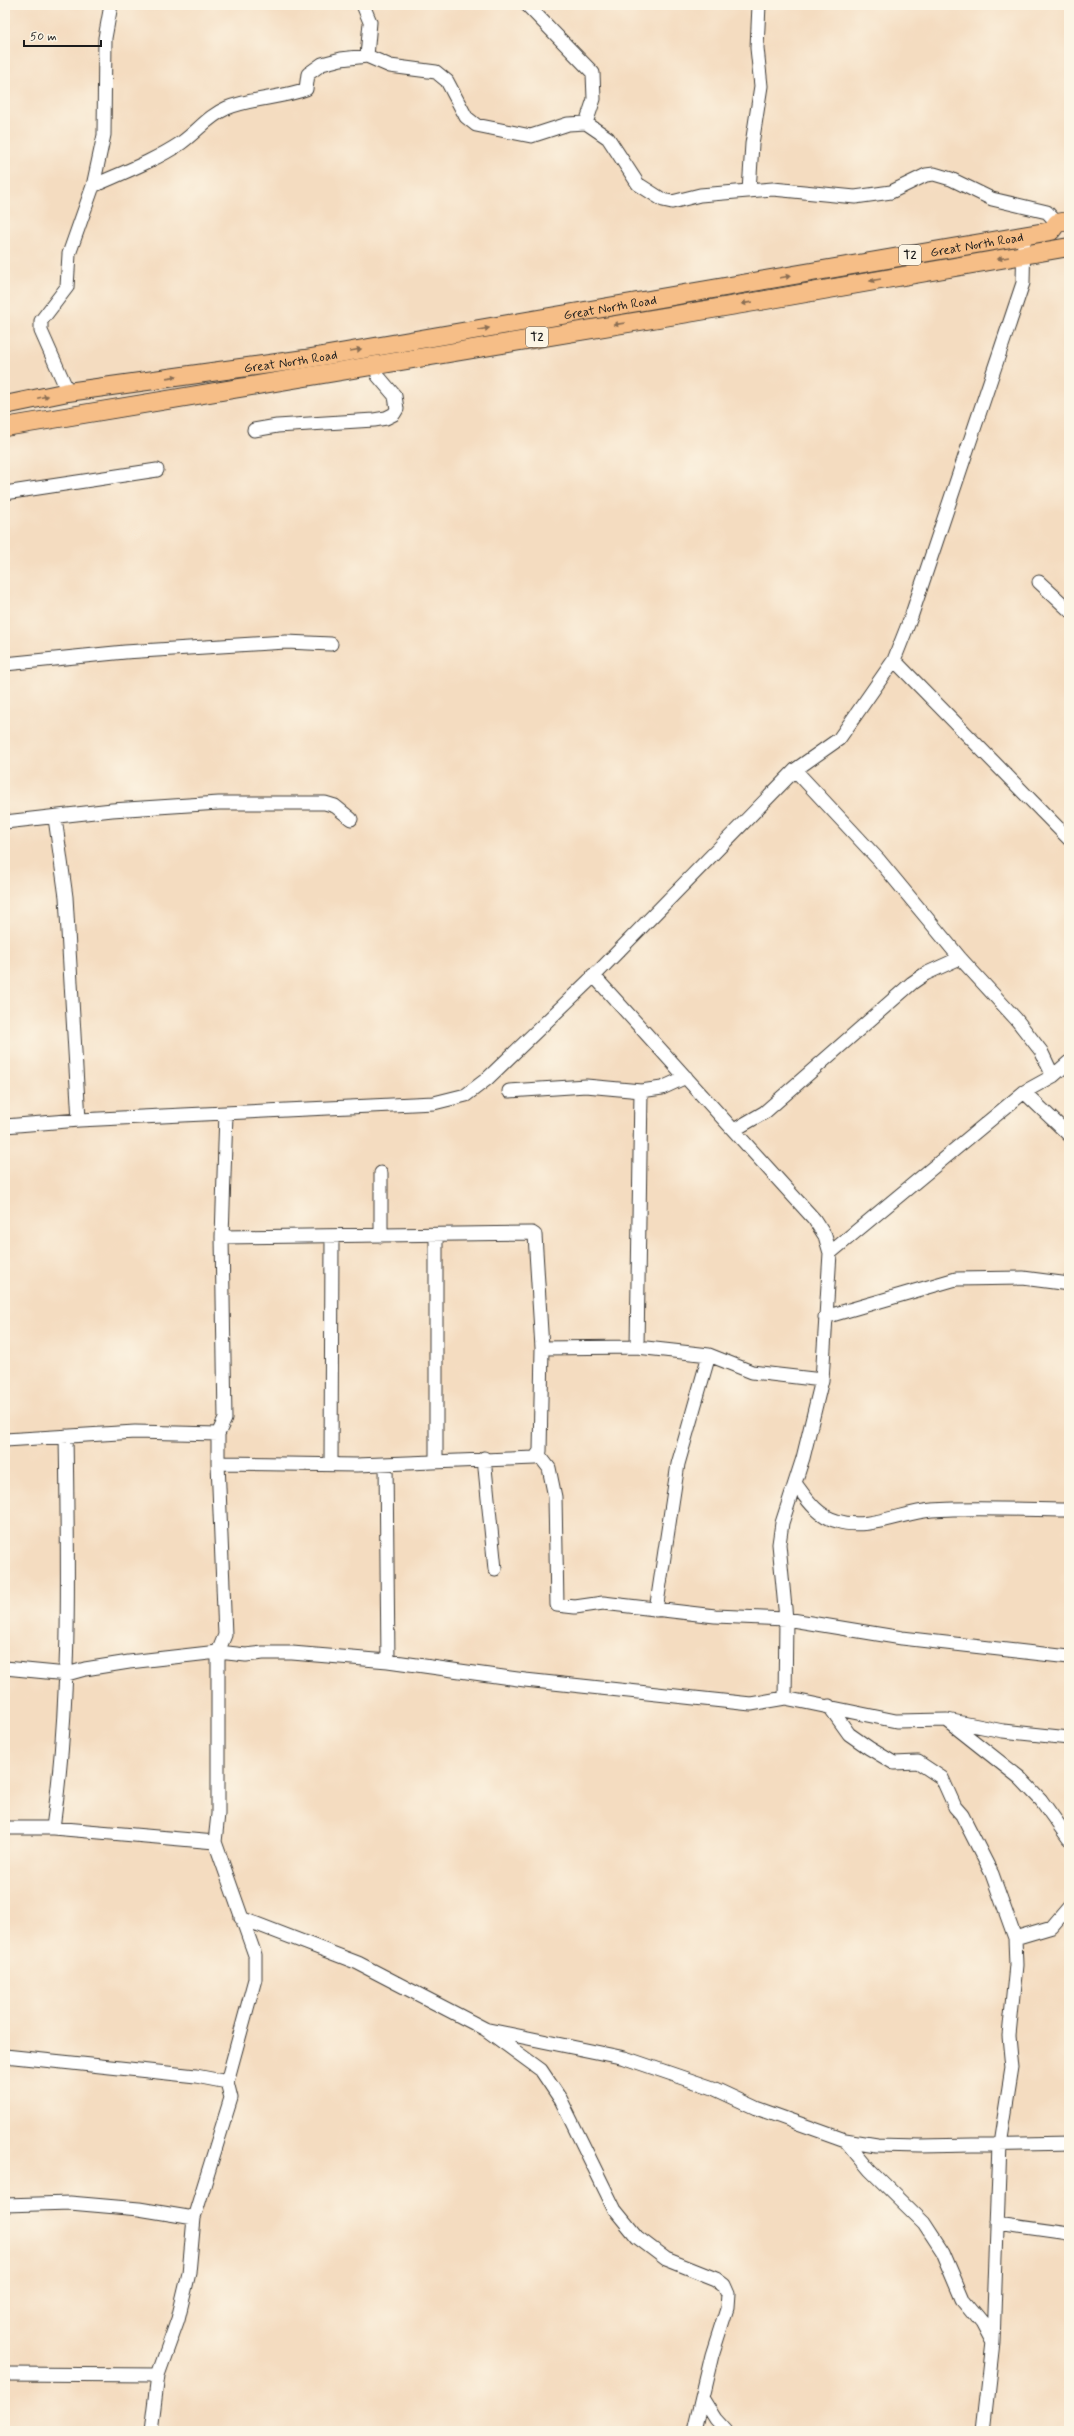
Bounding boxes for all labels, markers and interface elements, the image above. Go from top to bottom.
scale bar [24,22,101,48]
text: 50 m [30,29,57,45]
street label: Great North Road [929,229,1025,262]
road number: T2 [899,245,921,265]
one-way arrow [997,255,1009,261]
one-way arrow [779,274,791,280]
one-way arrow [869,278,881,284]
street label: Great North Road [562,292,658,325]
one-way arrow [741,300,753,306]
one-way arrow [612,321,625,327]
one-way arrow [478,325,490,331]
road number: T2 [526,327,548,347]
street label: Great North Road [243,347,339,377]
one-way arrow [349,347,362,353]
one-way arrow [165,374,178,380]
one-way arrow [37,393,49,399]

